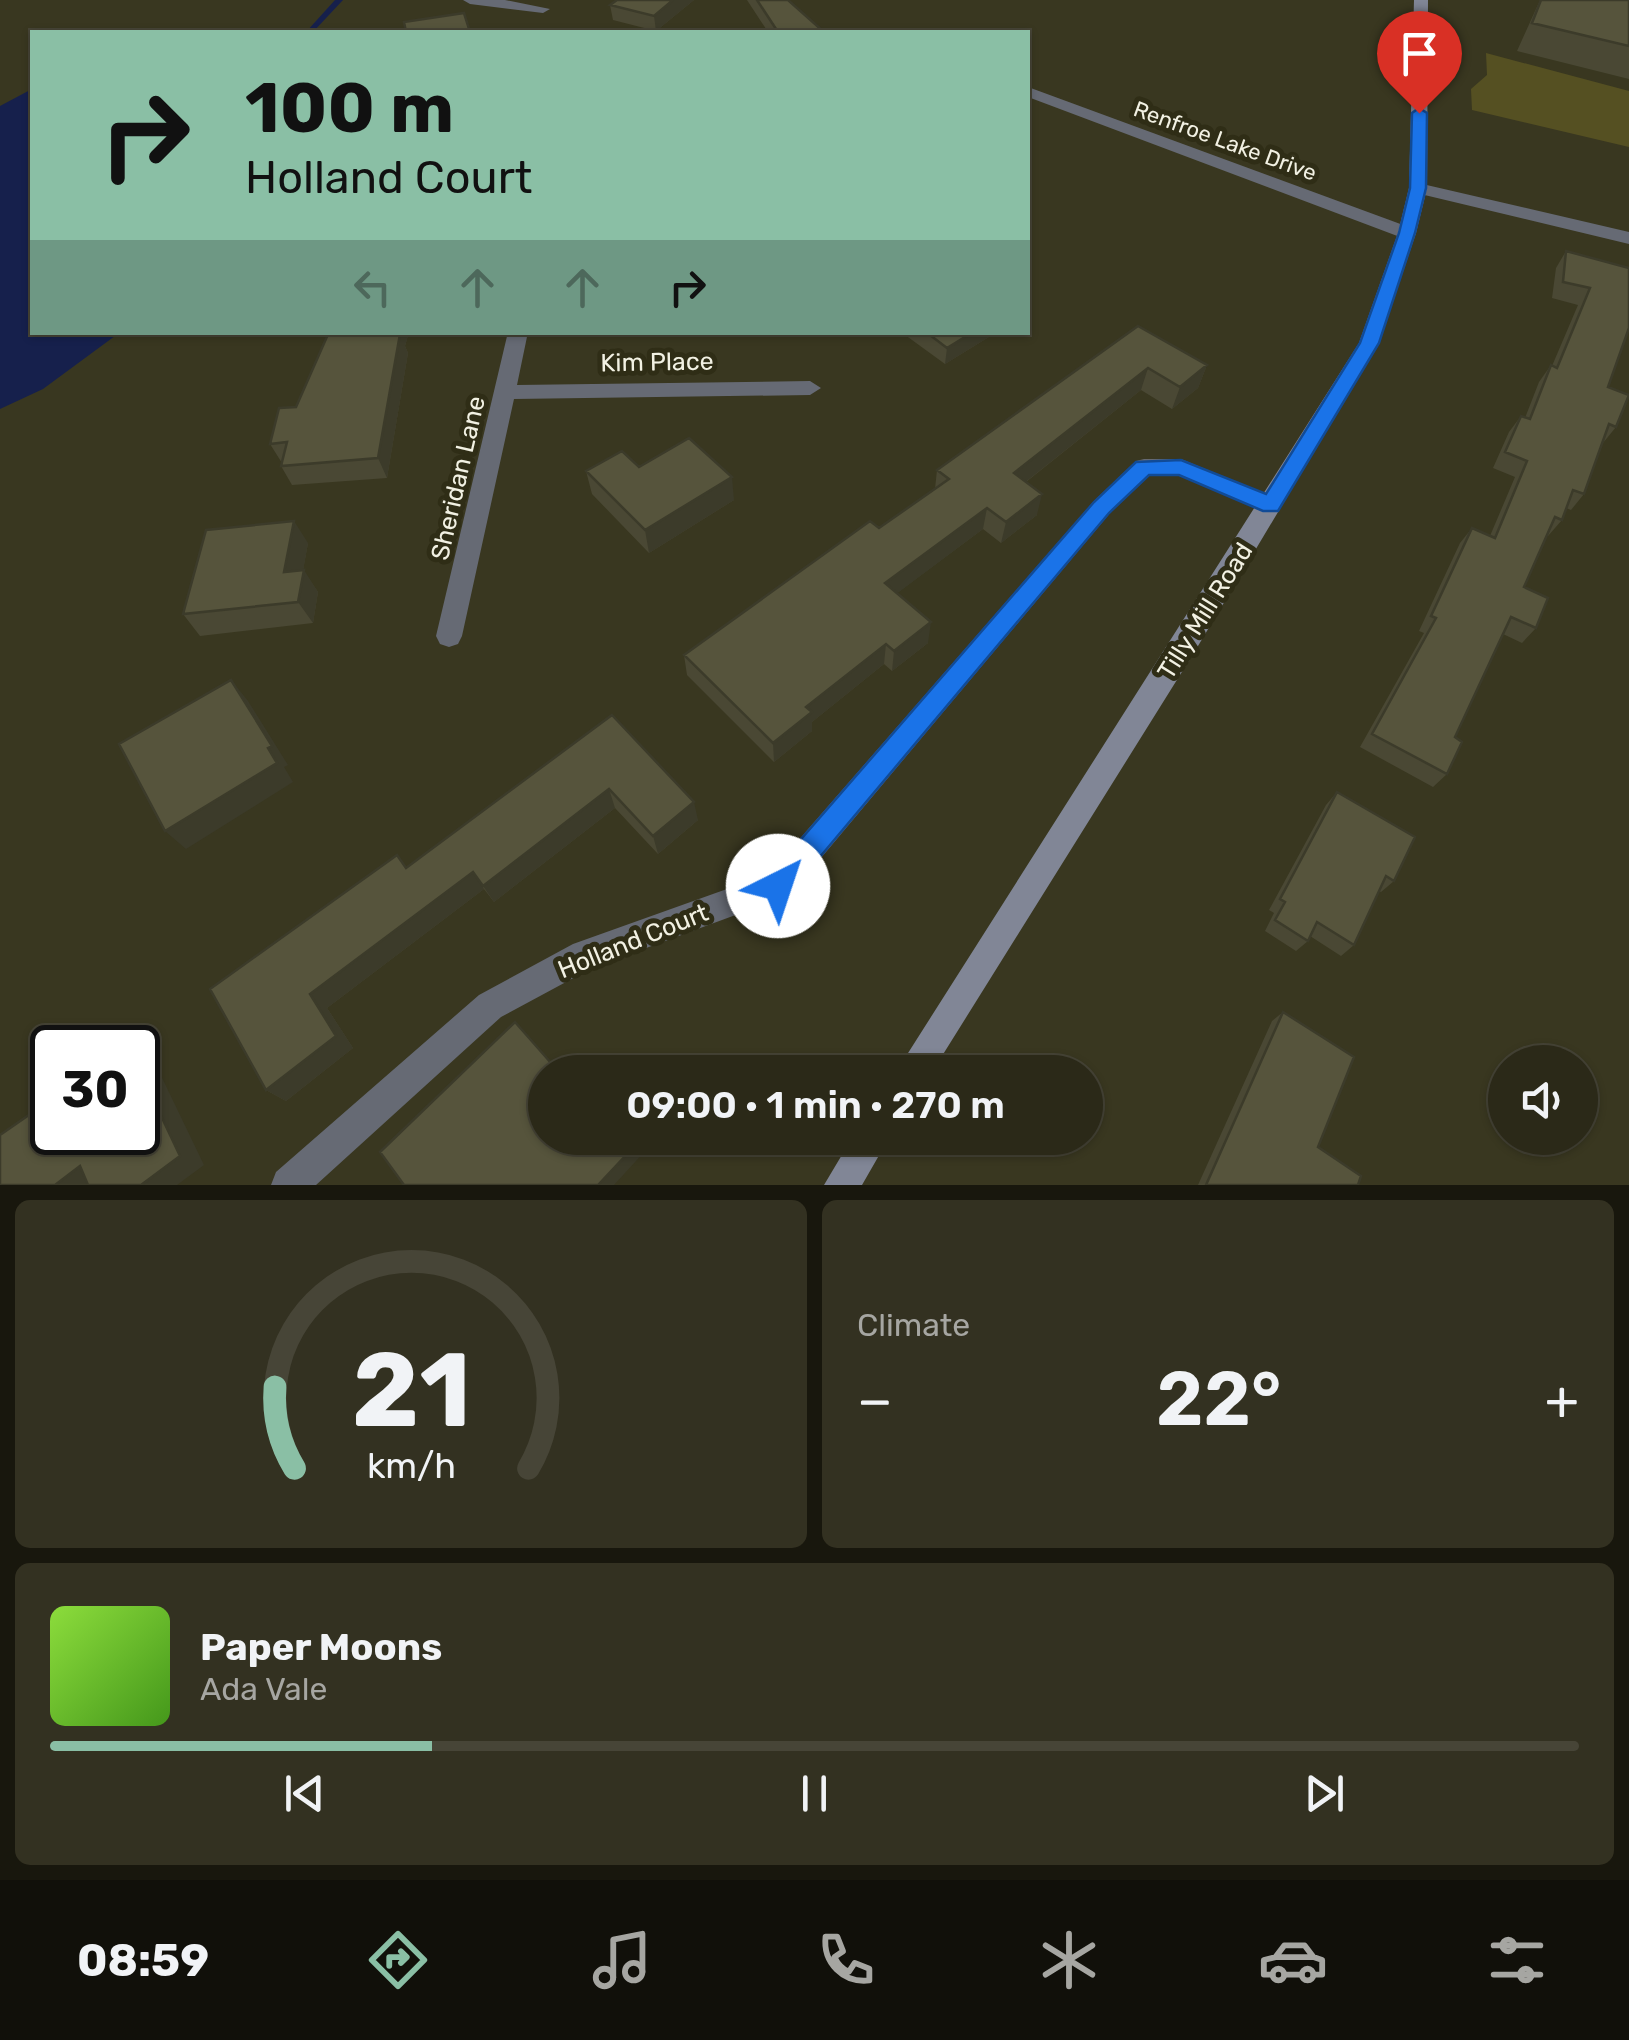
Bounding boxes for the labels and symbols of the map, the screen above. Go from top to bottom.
pin [1377,11,1462,114]
street label: Renfroe Lake Drive [1130,95,1320,187]
street label: Kim Place [600,347,714,377]
street label: Sheridan Lane [425,393,491,563]
street label: Tilly Mill Road [1152,537,1258,685]
position arrow [726,834,830,938]
street label: Holland Court [554,898,713,984]
speed limit sign: 30 [30,1025,160,1155]

